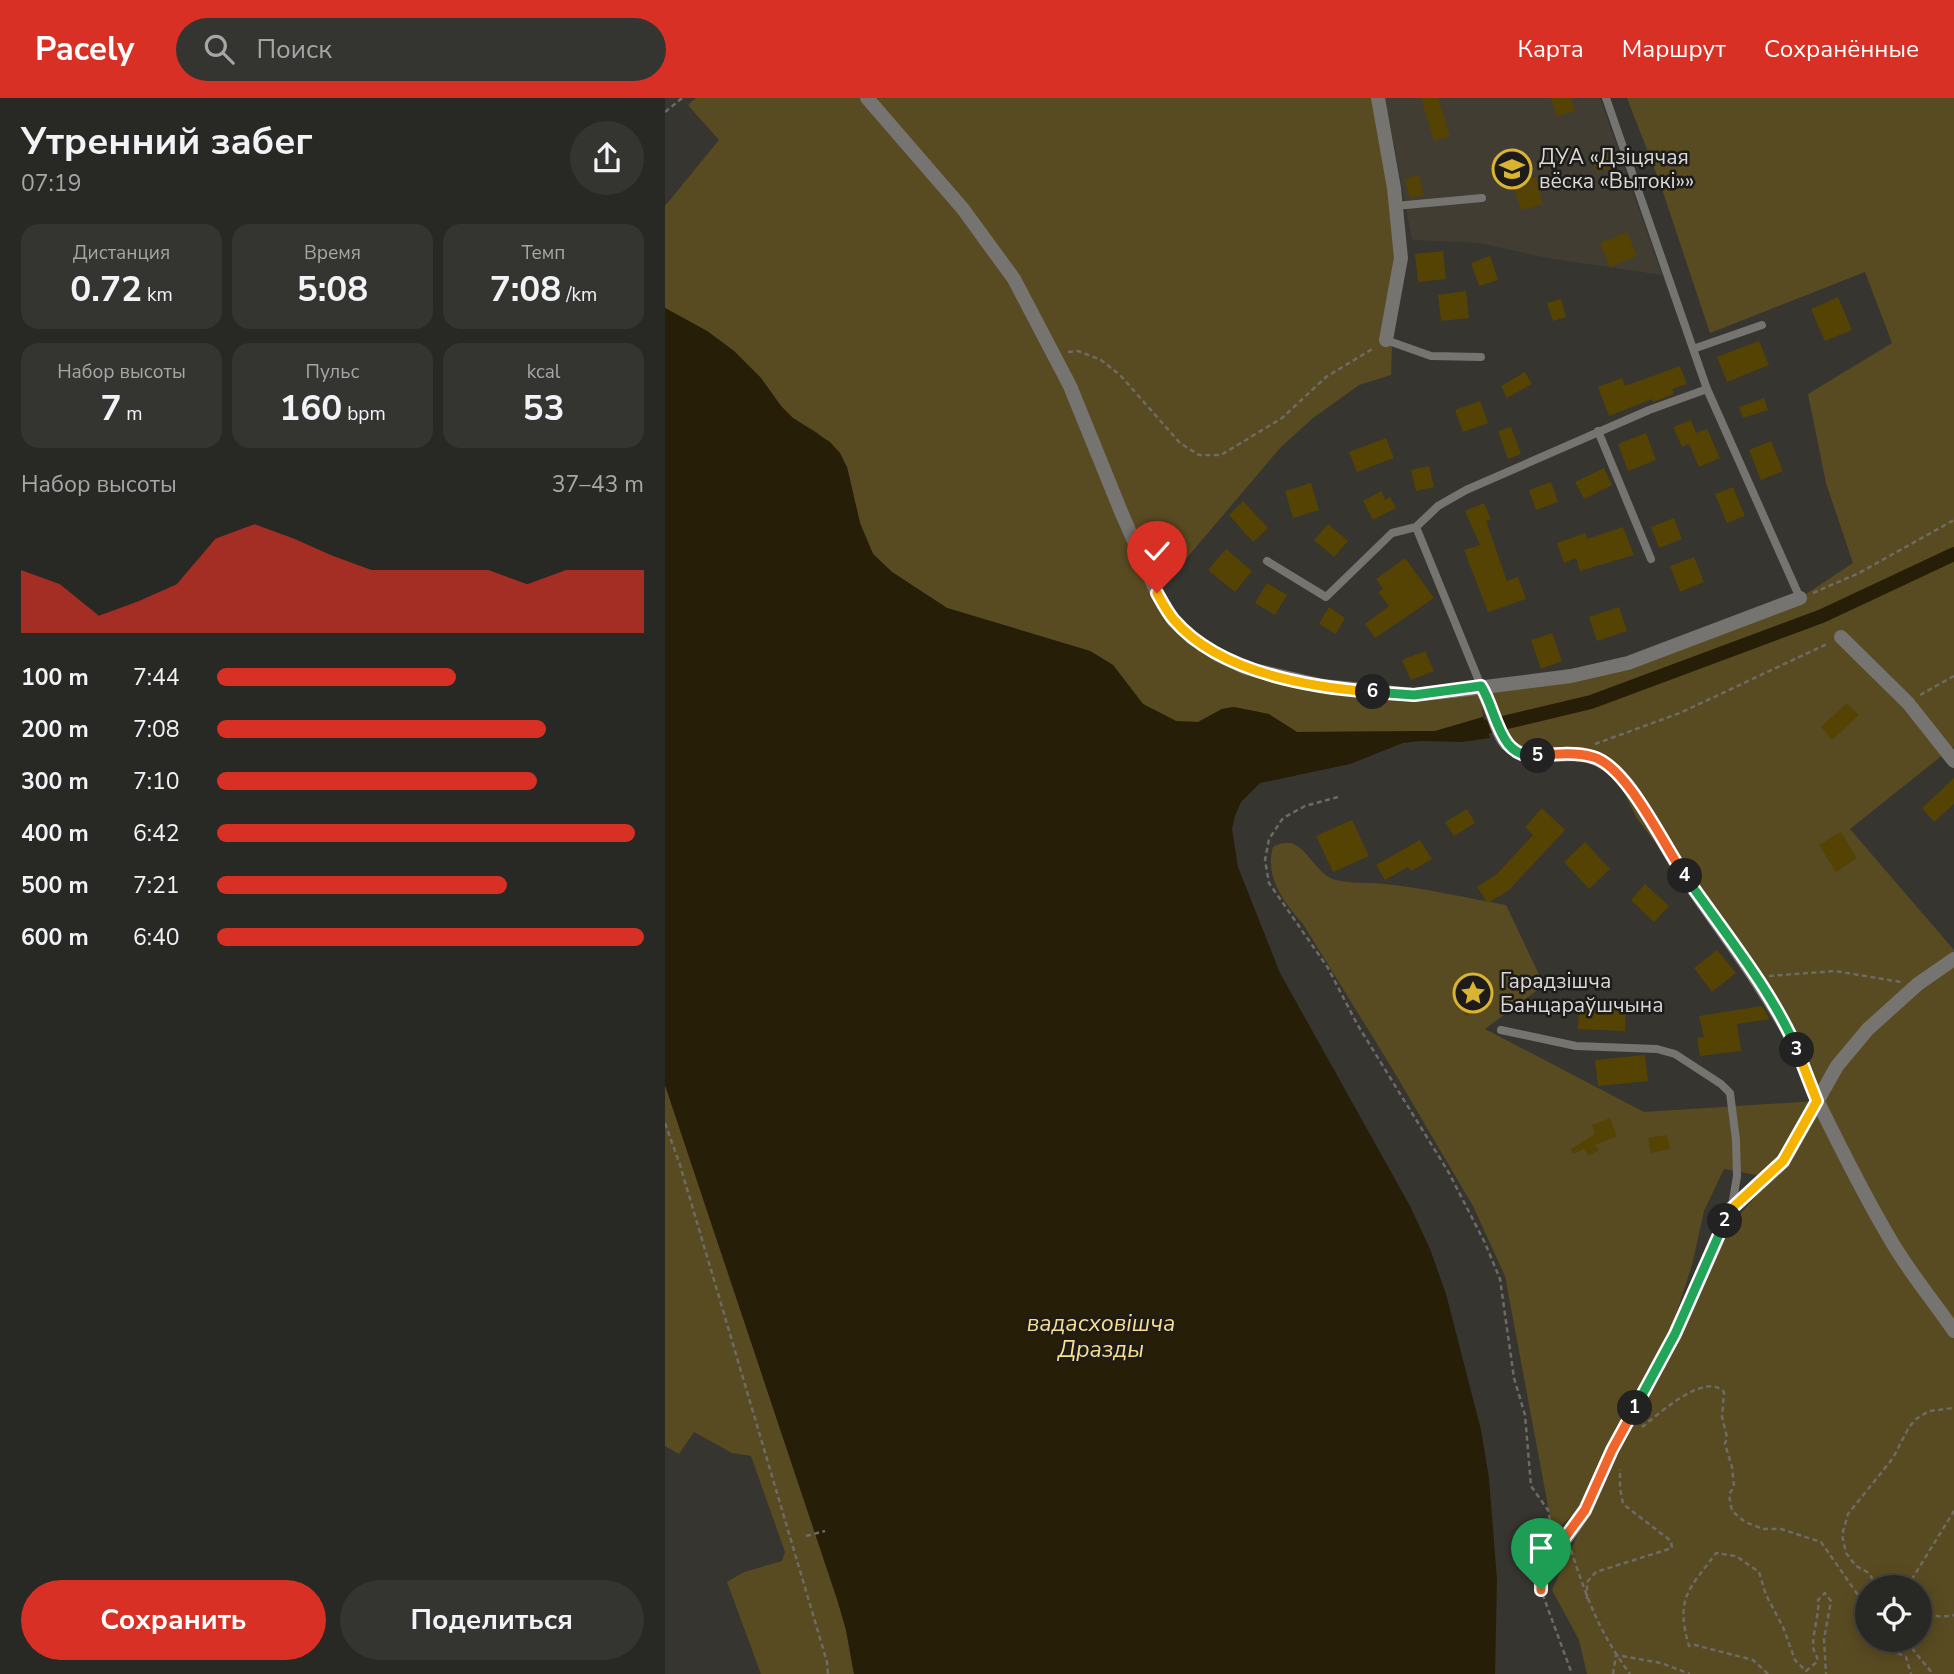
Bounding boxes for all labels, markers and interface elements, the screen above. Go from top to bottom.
search box [176,18,666,81]
text: Pacely [35,27,134,72]
icon: search [200,30,238,68]
text: Поиск [256,32,332,67]
text: Карта [1518,33,1584,65]
text: Маршрут [1622,33,1726,65]
text: Сохранённые [1764,33,1919,65]
text: Утренний забег [21,116,313,167]
button: share [570,121,644,195]
place label: ДУА «Дзіцячая вёска «Вытокі»» [1539,143,1694,195]
school or university icon: ДУА «Дзіцячая вёска «Вытокі»» [1491,148,1533,190]
text: 07:19 [21,168,81,199]
text: Дистанция [73,240,170,266]
text: Время [304,240,361,266]
text: Темп [522,240,565,266]
text: 0.72 [70,266,142,313]
text: 5:08 [297,266,368,313]
text: 7:08 [490,266,561,313]
text: km [142,282,173,308]
text: /km [561,282,597,308]
text: Набор высоты [57,359,186,385]
text: Пульс [306,359,359,385]
text: kcal [527,359,560,385]
text: 7 [100,385,121,432]
text: 160 [279,385,342,432]
text: 53 [522,385,565,432]
text: m [121,401,143,427]
text: bpm [342,401,386,427]
text: Набор высоты [21,469,177,500]
text: 37–43 m [552,469,644,500]
pin [1127,521,1187,593]
icon: check [1138,532,1176,570]
text: 100 m [21,662,89,693]
text: 7:44 [133,662,180,693]
pin: 6 [1355,674,1391,710]
text: 6 [1367,678,1378,704]
text: 200 m [21,714,89,745]
text: 7:08 [133,714,180,745]
pin: 5 [1521,738,1555,774]
text: 5 [1532,742,1543,768]
text: 300 m [21,766,89,797]
text: 7:10 [133,766,180,797]
text: 400 m [21,818,89,849]
text: 6:42 [133,818,180,849]
pin: 4 [1667,858,1703,894]
text: 4 [1679,862,1690,888]
text: 500 m [21,870,89,901]
text: 7:21 [133,870,180,901]
text: 600 m [21,922,89,953]
text: 6:40 [133,922,180,953]
place label: Гарадзішча Банцараўшчына [1500,967,1664,1019]
place icon: Гарадзішча Банцараўшчына [1452,972,1494,1014]
pin: 3 [1779,1032,1815,1068]
text: 3 [1791,1036,1802,1062]
pin: 2 [1707,1204,1743,1238]
text: 2 [1719,1207,1730,1233]
water label: вадасховішча Дразды [1027,1308,1175,1365]
pin: 1 [1618,1390,1653,1426]
text: 1 [1629,1394,1640,1420]
pin [1511,1518,1571,1590]
icon: arrive [1522,1529,1560,1567]
map controls [1855,1575,1932,1652]
button: locate [1855,1575,1932,1652]
button: Сохранить [21,1580,326,1660]
button: Поделиться [340,1580,644,1660]

